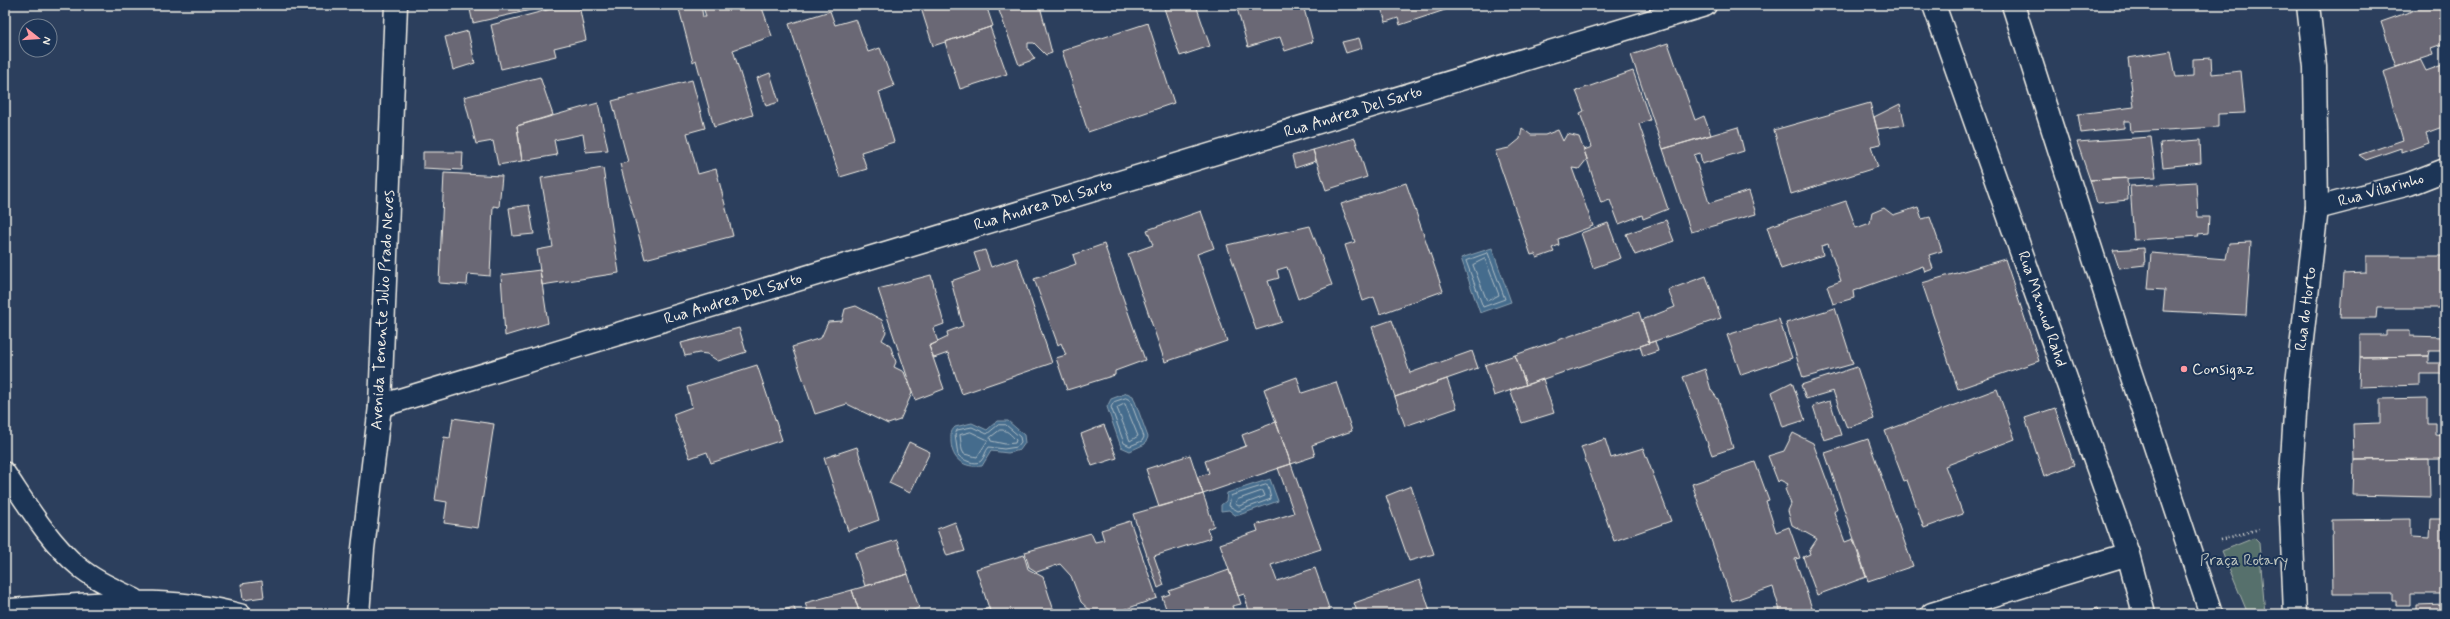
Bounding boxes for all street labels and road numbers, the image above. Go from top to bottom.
street label: Rua Andrea Del Sarto [1281,81,1425,143]
street label: Rua Vilarinho [2336,168,2426,212]
street label: Rua Andrea Del Sarto [971,174,1115,236]
street label: Avenida Tenente Julio Prado Neves [366,189,400,431]
street label: Rua Mamud Rahd [2012,248,2072,370]
street label: Rua do Horto [2290,266,2322,352]
street label: Rua Andrea Del Sarto [661,268,805,330]

